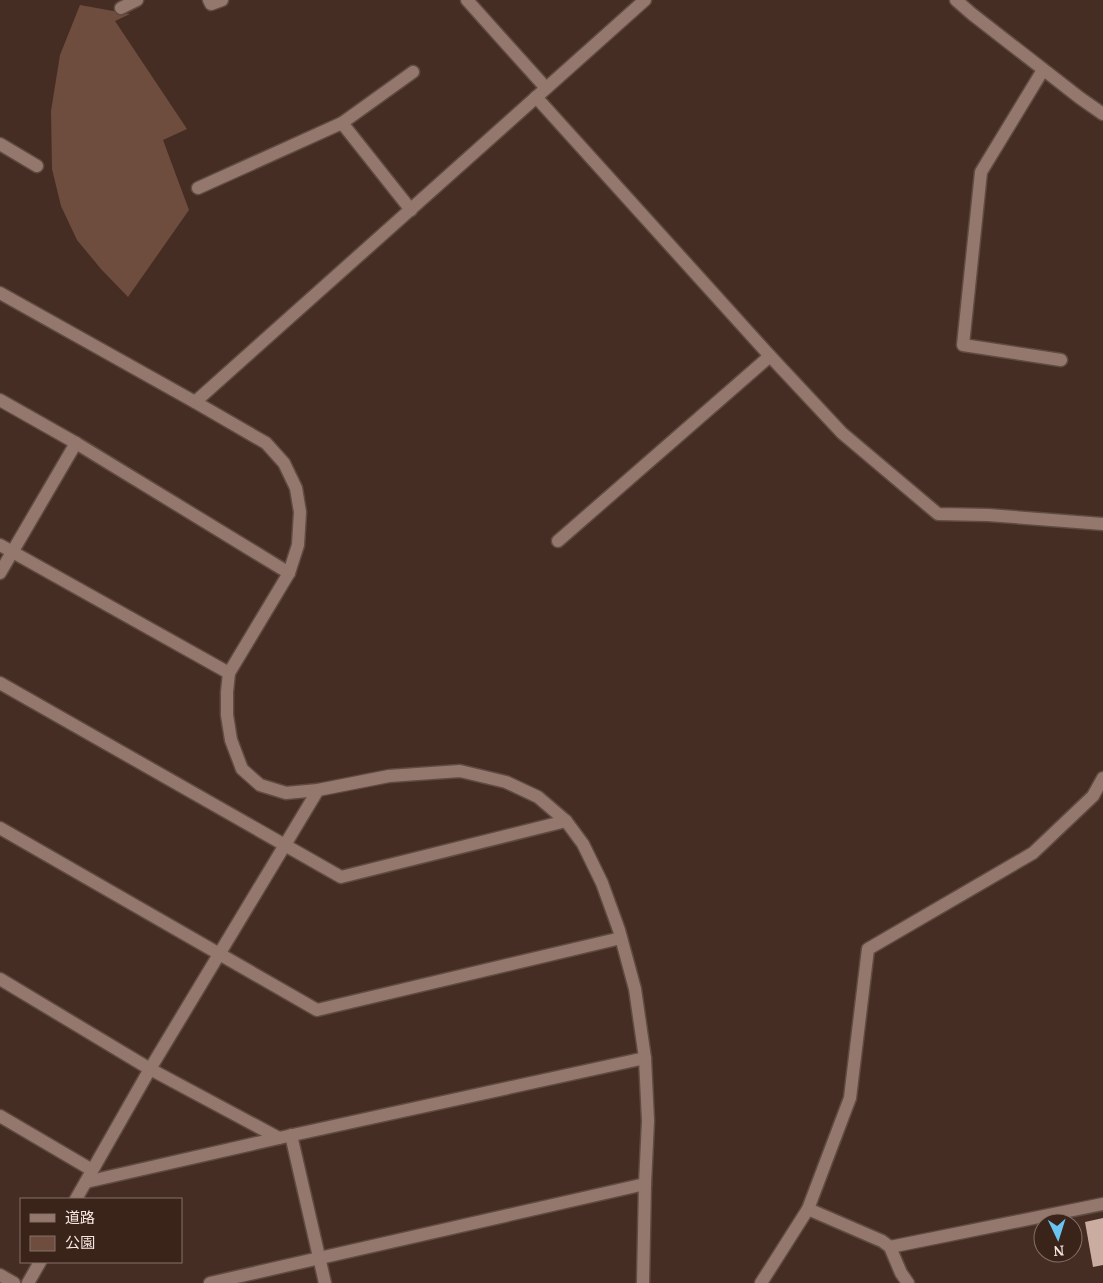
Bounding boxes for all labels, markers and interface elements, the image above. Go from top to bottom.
legend [20,1198,182,1263]
text: 道路 [65,1207,95,1227]
north arrow [1033,1213,1083,1263]
text: 公園 [65,1232,95,1252]
text: N [1053,1242,1065,1261]

